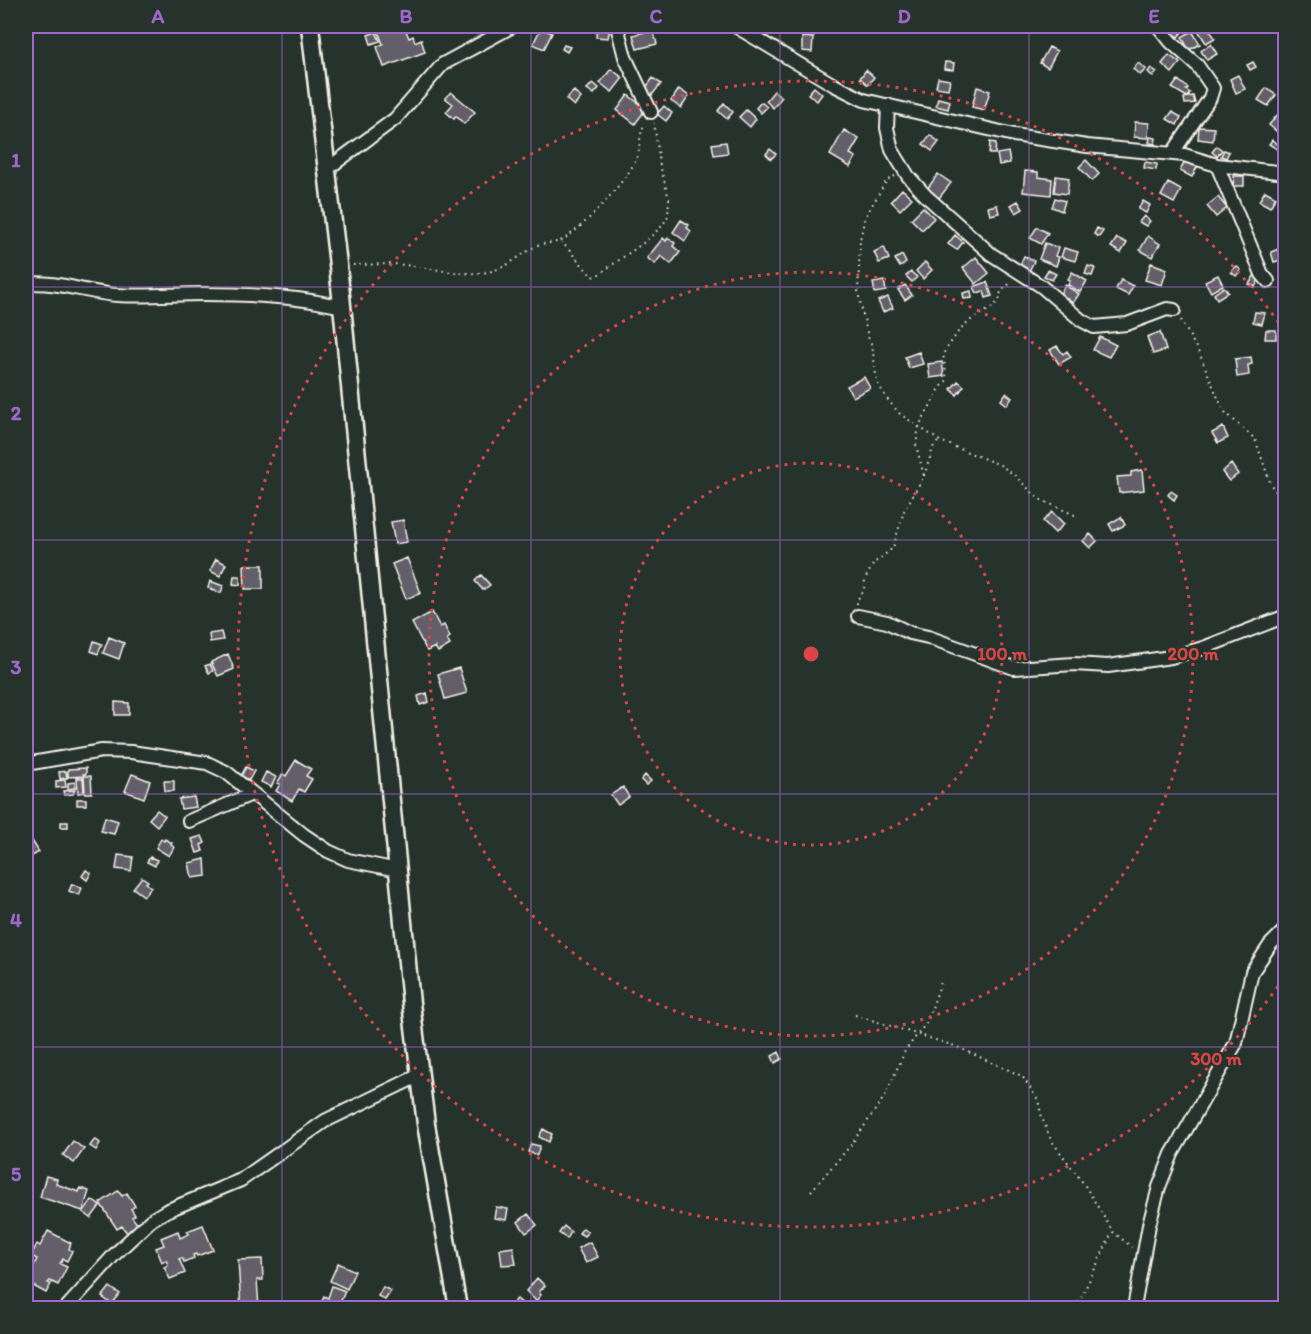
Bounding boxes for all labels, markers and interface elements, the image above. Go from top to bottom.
text: A [151,4,165,28]
text: B [400,4,413,28]
text: C [650,4,663,28]
text: D [897,4,911,28]
text: E [1148,4,1160,28]
text: 1 [11,148,21,172]
text: 2 [11,401,22,425]
text: 100 m [977,643,1028,665]
text: 200 m [1168,643,1219,665]
centre of rings [801,644,821,664]
text: 3 [11,655,22,679]
text: 4 [10,908,22,932]
text: 300 m [1190,1048,1242,1070]
text: 5 [11,1162,22,1186]

